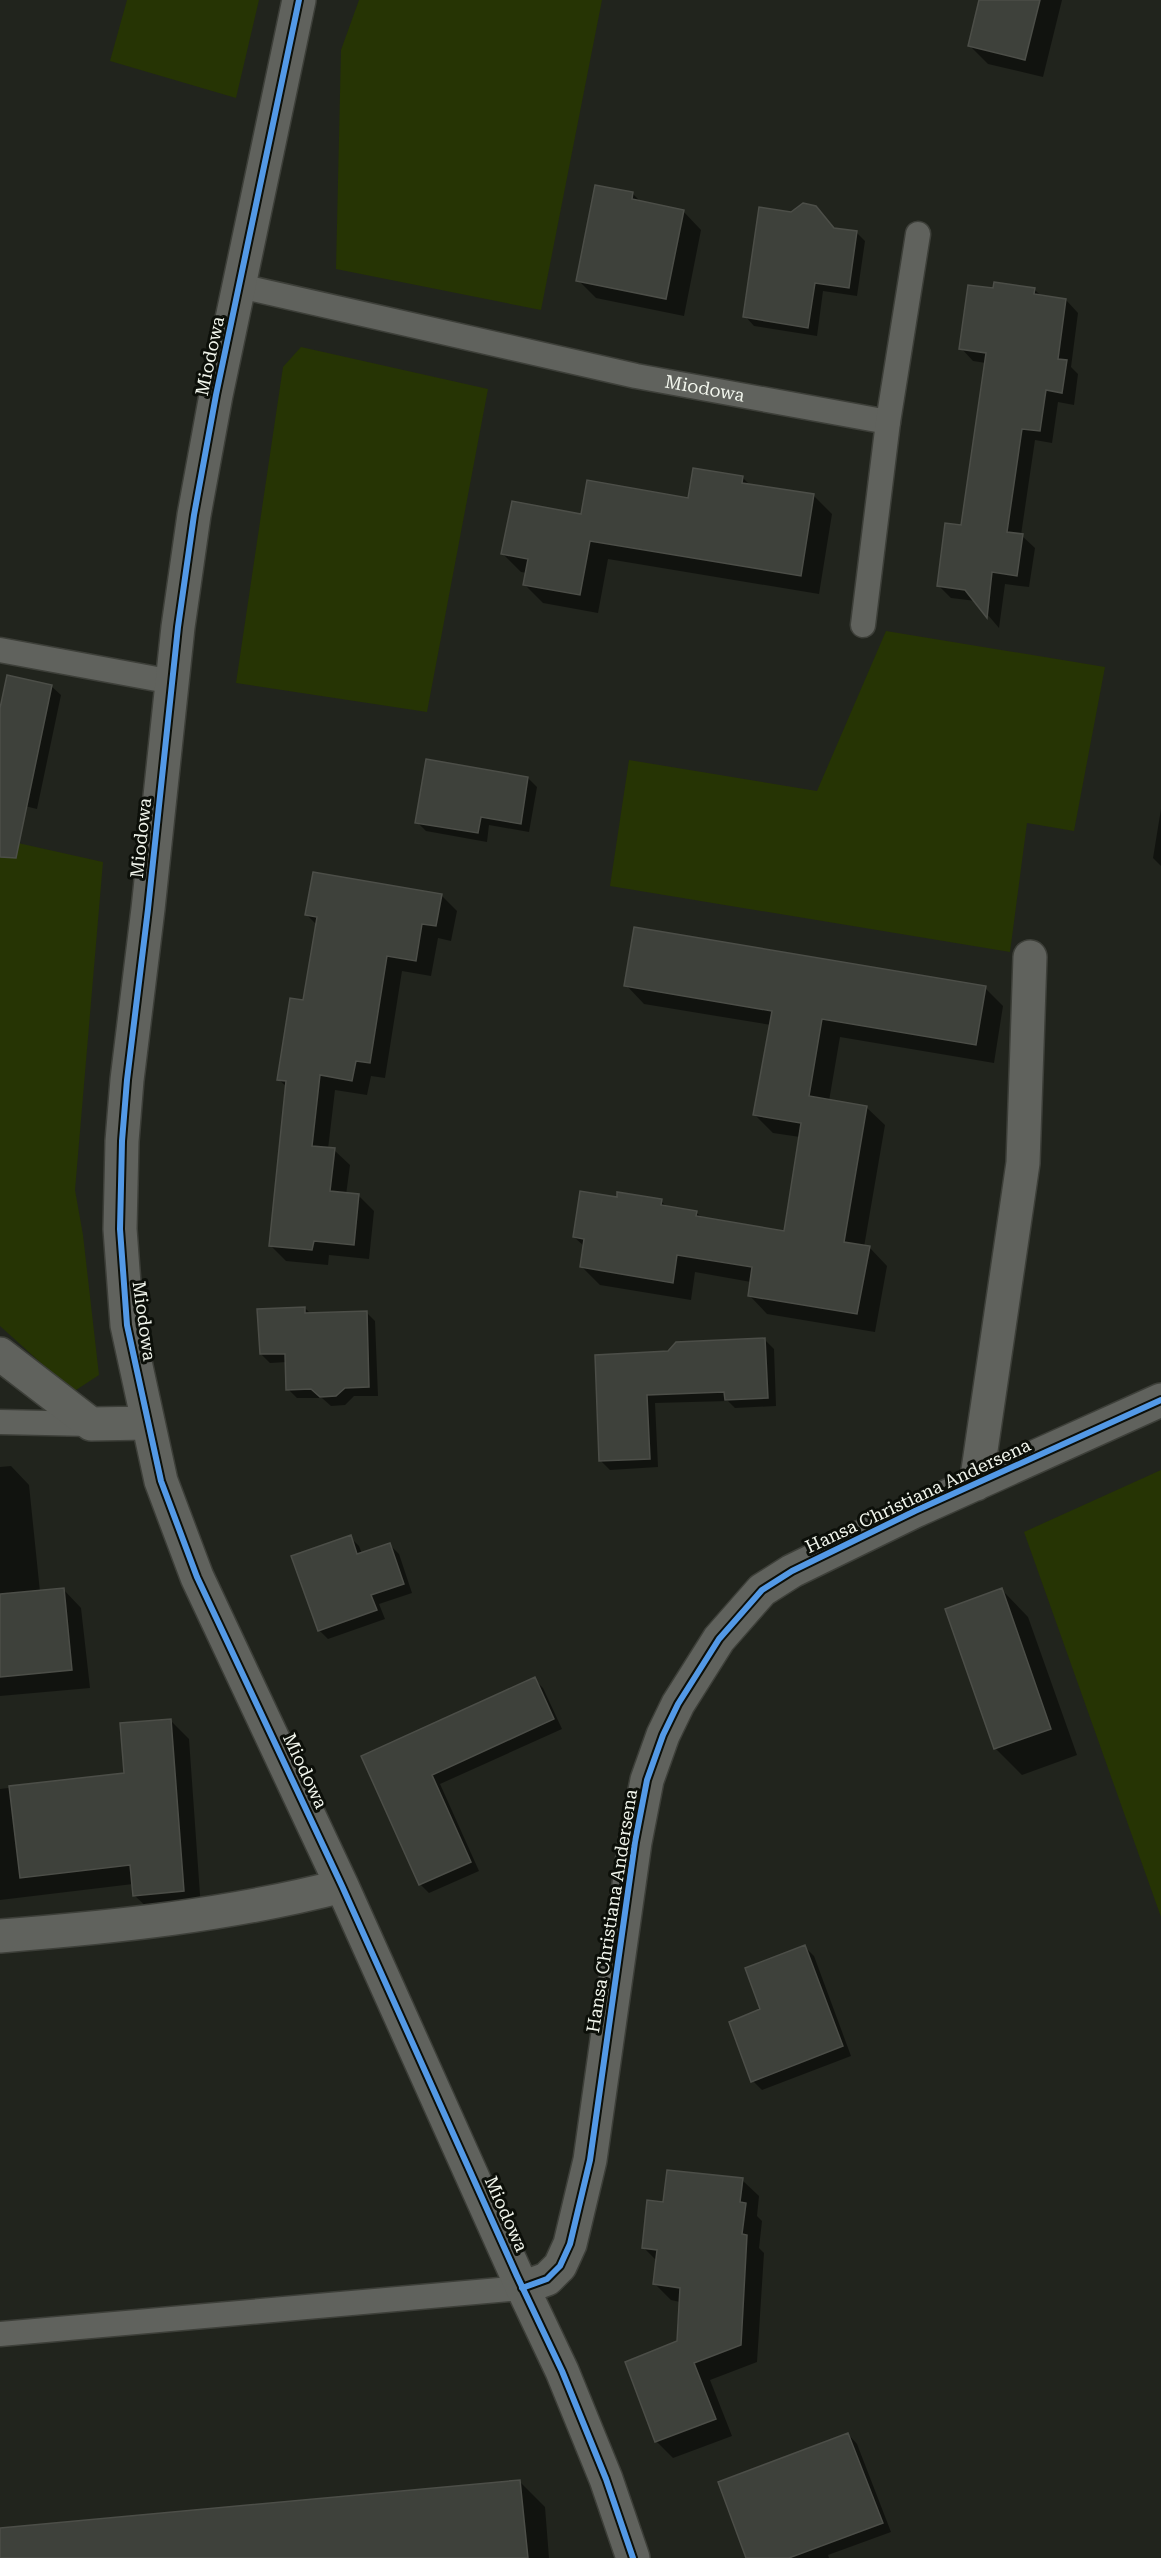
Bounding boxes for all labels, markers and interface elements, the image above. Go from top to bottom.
street label: Miodowa [191,314,228,397]
street label: Miodowa [663,370,747,406]
street label: Miodowa [126,797,155,879]
street label: Miodowa [128,1280,161,1363]
street label: Hansa Christiana Andersena [802,1434,1034,1557]
street label: Miodowa [279,1730,332,1812]
street label: Hansa Christiana Andersena [582,1788,641,2034]
street label: Miodowa [480,2173,533,2255]

